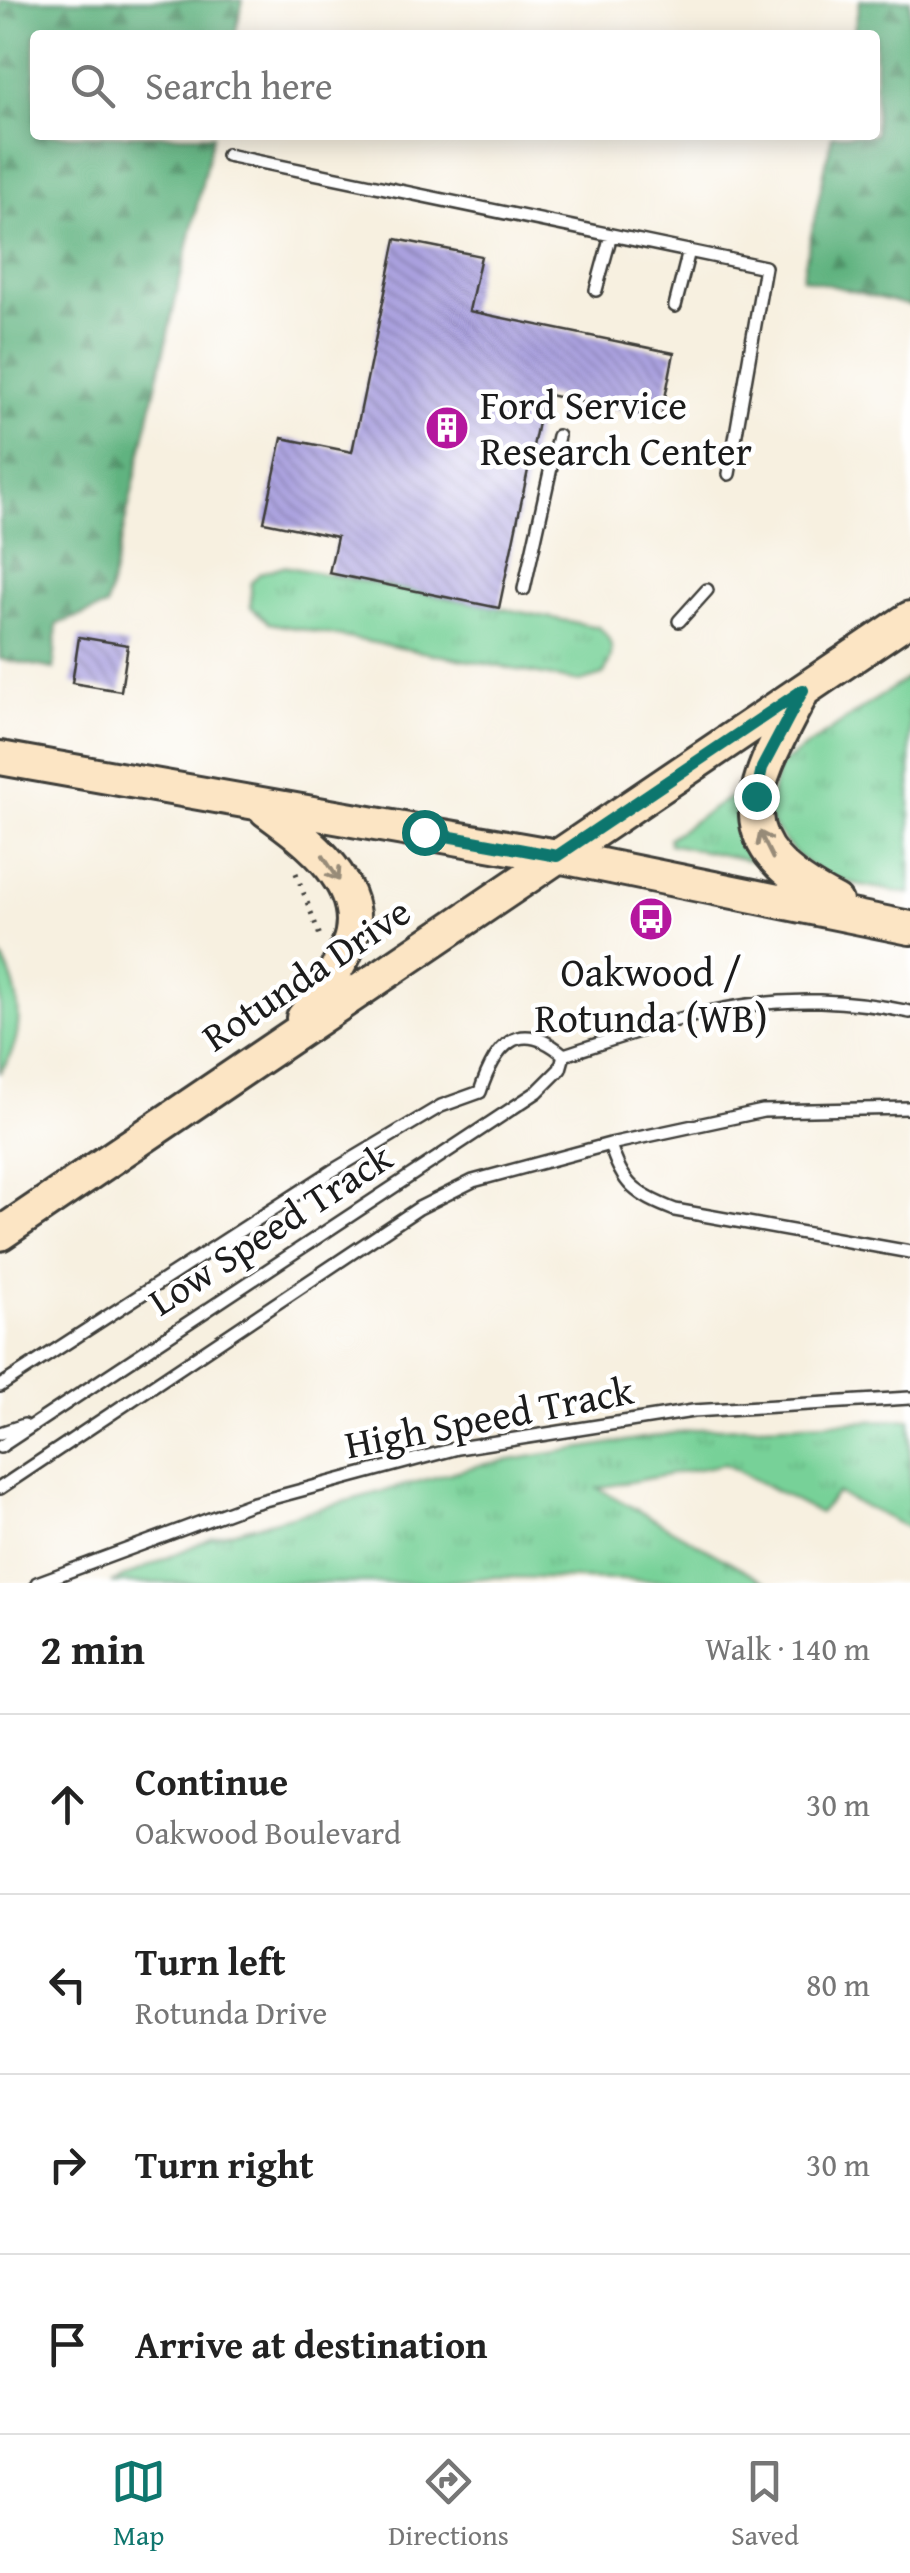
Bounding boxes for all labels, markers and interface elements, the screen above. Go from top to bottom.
search box [30,30,880,140]
text: Search here [145,57,333,113]
icon: search [65,58,120,113]
place label: Ford Service Research Center [480,375,752,480]
building icon: Ford Service Research Center [424,405,470,451]
route end [734,774,780,820]
route start [402,810,448,856]
one-way arrow [756,831,775,861]
one-way arrow [320,854,341,882]
street label: Rotunda Drive [190,882,422,1065]
bus stop icon: Oakwood / Rotunda (WB) [628,896,674,942]
place label: Oakwood / Rotunda (WB) [534,942,768,1047]
street label: Low Speed Track [136,1127,404,1330]
street label: High Speed Track [340,1360,639,1473]
text: 2 min [40,1618,145,1679]
text: Walk · 140 m [705,1625,870,1672]
text: Continue [135,1753,288,1809]
icon: ahead [40,1777,95,1832]
text: 30 m [806,1781,870,1828]
text: Oakwood Boulevard [135,1809,401,1856]
text: Turn left [135,1933,286,1989]
icon: left [40,1957,95,2012]
text: 80 m [806,1961,870,2008]
text: Rotunda Drive [135,1989,327,2036]
text: Turn right [135,2136,314,2192]
icon: right [40,2137,95,2192]
text: 30 m [806,2141,870,2188]
text: Arrive at destination [135,2316,488,2372]
icon: arrive [40,2317,95,2372]
tab: Map [111,2454,166,2555]
tab: Directions [388,2454,509,2555]
tab: Saved [731,2454,799,2555]

